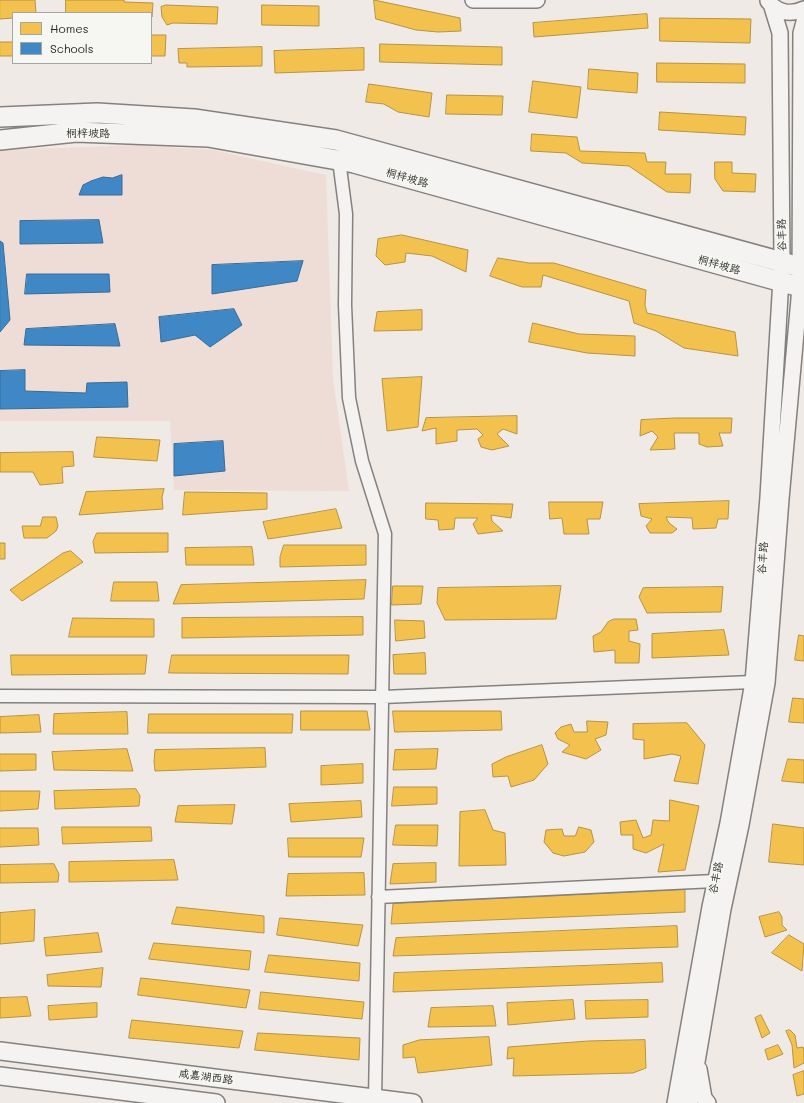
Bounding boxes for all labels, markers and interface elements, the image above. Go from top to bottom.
legend [12,12,152,64]
text: Homes [50,20,89,36]
text: Schools [50,40,94,56]
street label: 桐梓坡路 [66,127,110,141]
street label: 桐梓坡路 [384,166,430,190]
street label: 谷丰路 [775,218,789,252]
street label: 桐梓坡路 [696,253,742,277]
street label: 谷丰路 [755,541,771,575]
street label: 谷丰路 [706,860,726,896]
street label: 咸嘉湖西路 [178,1067,234,1087]

